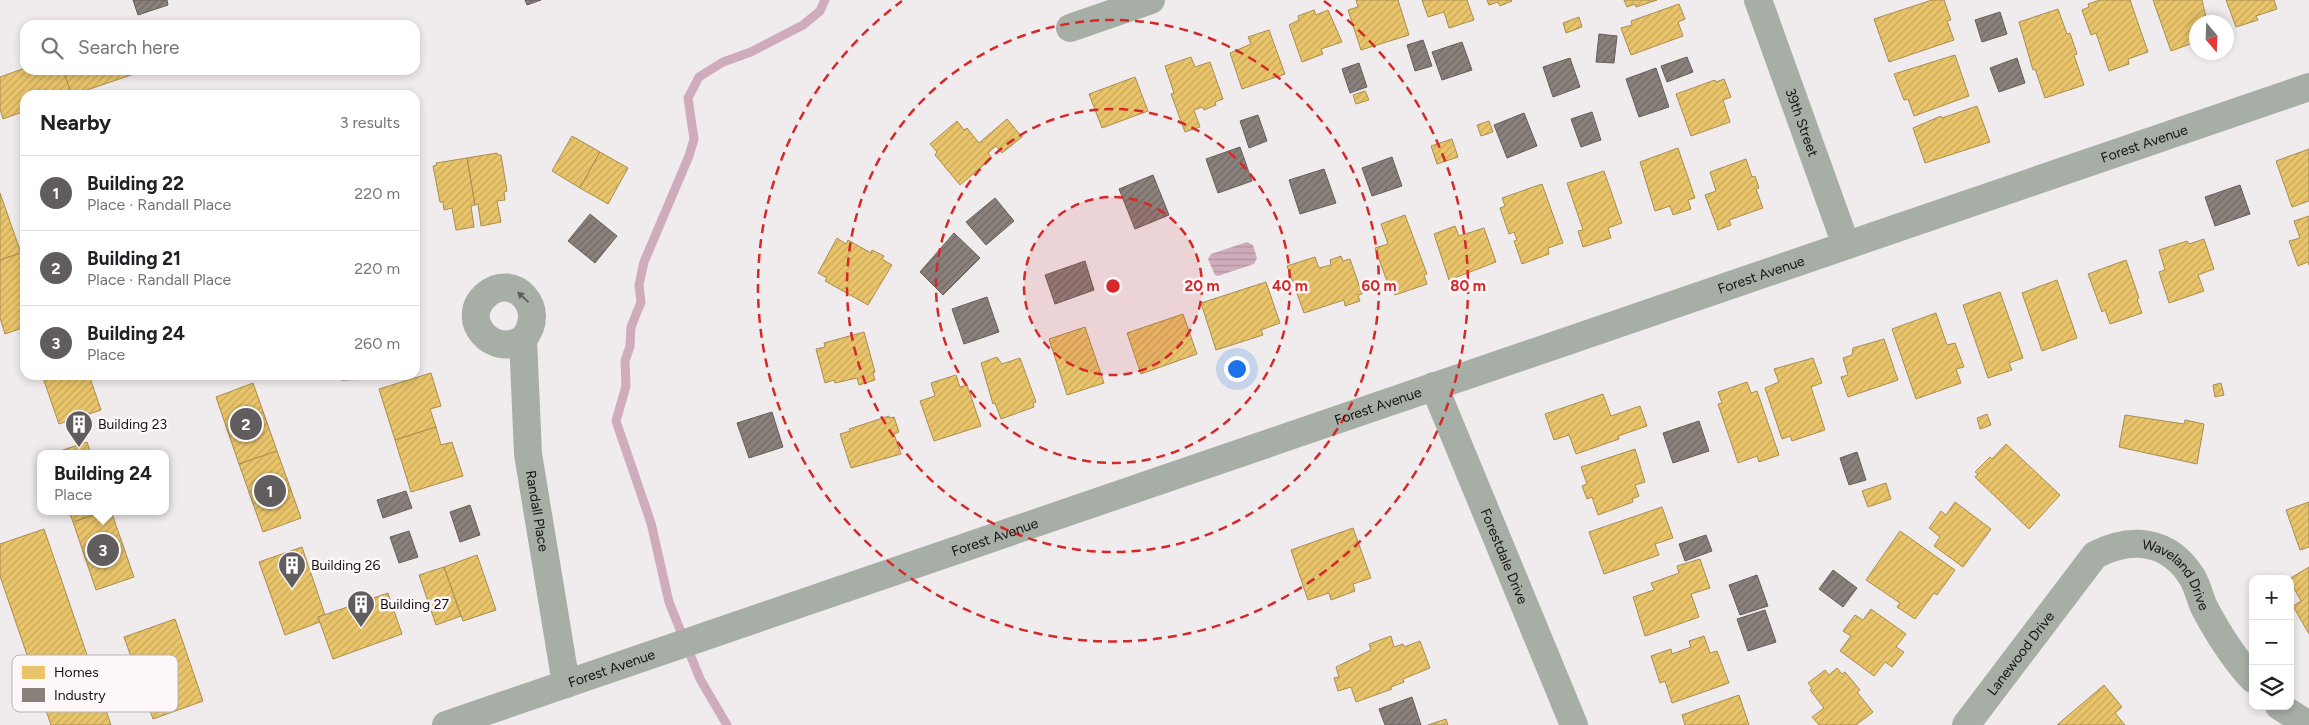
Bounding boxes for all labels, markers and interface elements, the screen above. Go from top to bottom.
north arrow [2189,15,2234,60]
search box [20,20,420,75]
icon: search [38,34,66,62]
text: Search here [78,36,180,59]
street label: 39th Street [1782,86,1822,159]
text: Nearby [40,110,111,135]
text: 3 results [340,113,400,132]
street label: Forest Avenue [2099,121,2190,166]
text: Building 22 [87,172,184,195]
text: 1 [53,184,59,203]
text: 220 m [354,184,400,203]
text: Place · Randall Place [87,195,231,214]
text: Building 21 [87,247,181,270]
street label: Forest Avenue [1715,252,1807,297]
text: 2 [51,259,61,278]
text: 220 m [354,259,400,278]
text: Place · Randall Place [87,270,231,289]
centre of rings [1104,277,1122,295]
text: 20 m [1184,277,1220,295]
text: 40 m [1272,277,1308,295]
text: 60 m [1361,277,1397,295]
text: 80 m [1450,277,1486,295]
one-way arrow [517,291,529,303]
text: Building 24 [87,322,185,345]
text: 3 [52,334,60,353]
text: 260 m [354,334,400,353]
text: Place [87,345,125,364]
your location [1224,356,1250,382]
street label: Forest Avenue [1332,383,1424,429]
pin: 2 [230,405,262,443]
building icon: Building 23 [64,409,94,448]
place label: Building 23 [98,416,167,433]
popup [37,450,169,515]
text: Building 24 [54,462,152,485]
street label: Randall Place [522,469,553,553]
pin: 1 [254,472,286,510]
text: Place [54,485,92,504]
street label: Forestdale Drive [1477,506,1532,607]
street label: Forest Avenue [949,514,1041,560]
pin: 3 [87,531,119,569]
street label: Waveland Drive [2141,535,2213,613]
building icon: Building 26 [277,550,307,589]
place label: Building 26 [311,557,380,574]
map controls [2249,575,2294,710]
button: + [2249,575,2294,620]
building icon: Building 27 [346,589,376,628]
place label: Building 27 [380,596,449,613]
street label: Lanewood Drive [1983,608,2058,699]
button: − [2249,620,2294,665]
street label: Forest Avenue [566,645,658,691]
legend [12,655,178,712]
text: Homes [54,664,99,681]
button: layers [2249,665,2294,710]
text: Industry [54,687,106,704]

